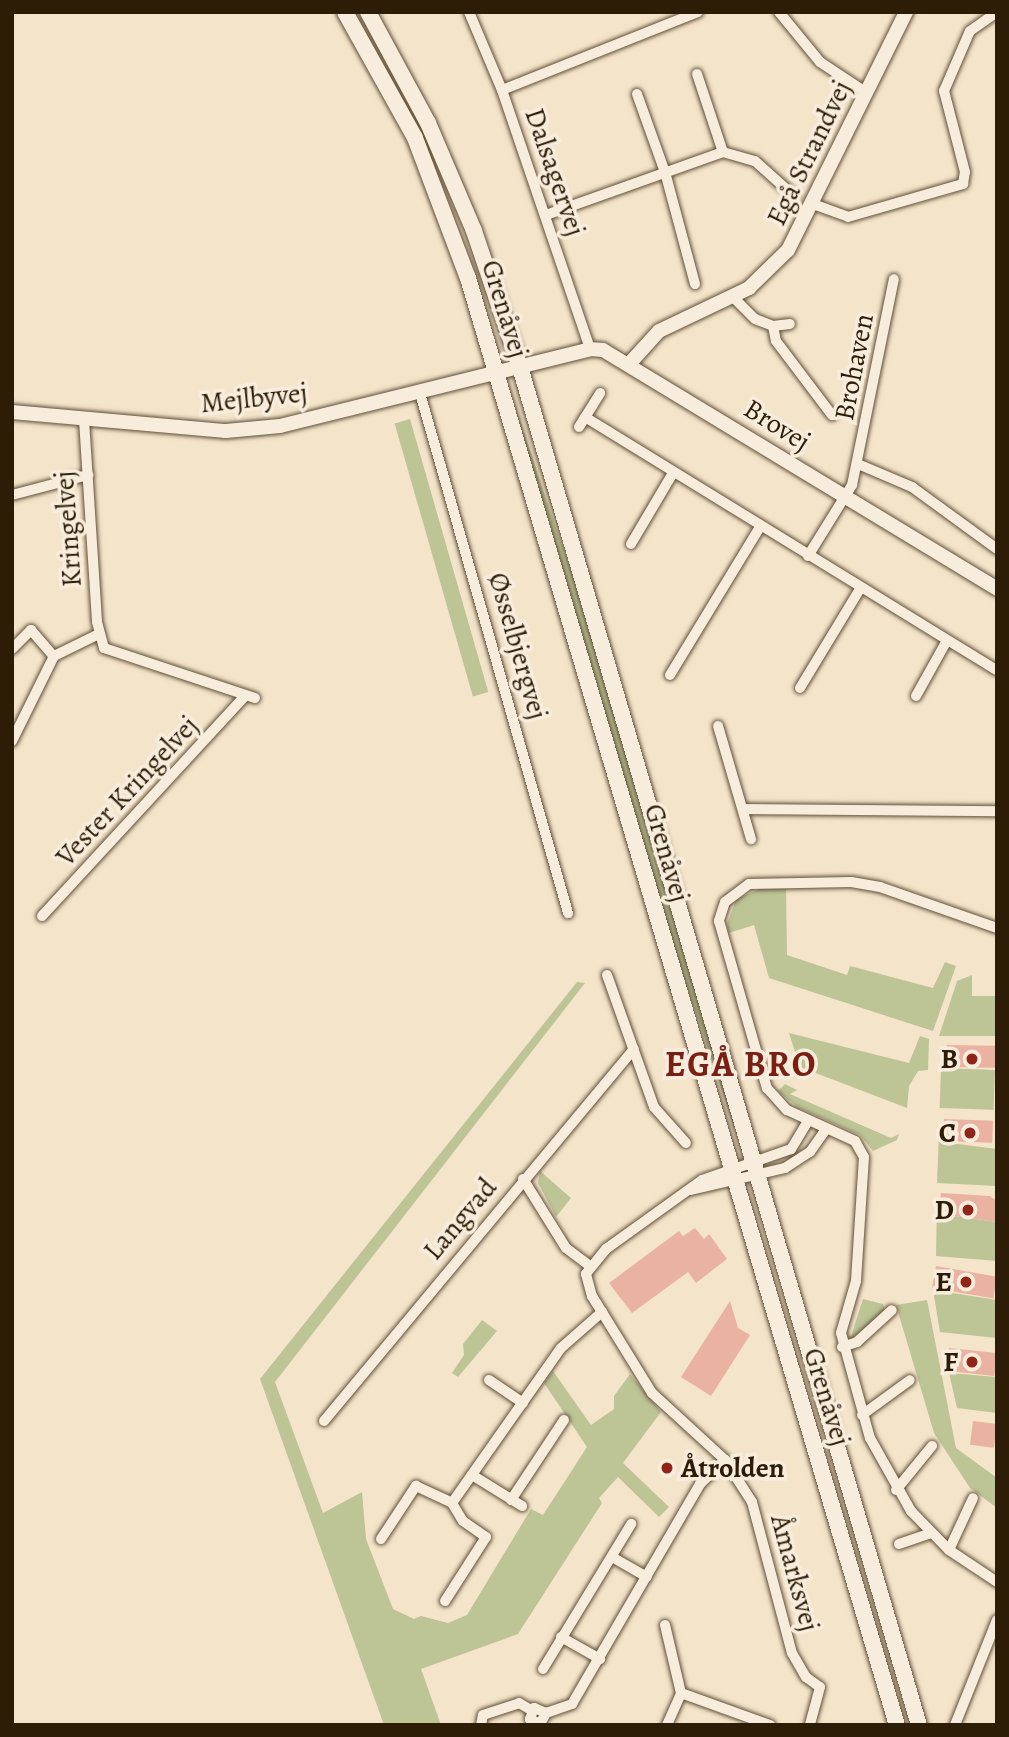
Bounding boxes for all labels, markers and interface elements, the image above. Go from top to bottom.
street label: Egå Strandvej [759,75,859,231]
street label: Dalsagervej [517,104,593,240]
street label: Grenåvej [474,256,536,362]
street label: Brohaven [827,311,881,423]
street label: Mejlbyvej [199,376,309,420]
street label: Brovej [738,392,816,458]
street label: Kringelvej [47,470,89,588]
street label: Øsselbjergvej [481,569,555,723]
street label: Vester Kringelvej [49,709,205,873]
street label: Grenåvej [637,800,697,906]
place label: B [940,1042,958,1076]
district label: EGÅ BRO [666,1043,816,1085]
marker: B [964,1051,980,1067]
place label: C [939,1116,956,1150]
marker: C [962,1125,978,1141]
street label: Langvad [416,1171,504,1267]
place label: D [935,1193,954,1227]
marker: D [960,1202,976,1218]
place label: E [935,1265,952,1299]
marker: E [958,1274,974,1290]
street label: Grenåvej [796,1344,858,1450]
place label: F [943,1345,958,1379]
marker: F [964,1354,980,1370]
place label: Åtrolden [681,1451,785,1485]
marker: Åtrolden [659,1460,675,1476]
street label: Åmarksvej [763,1511,827,1635]

